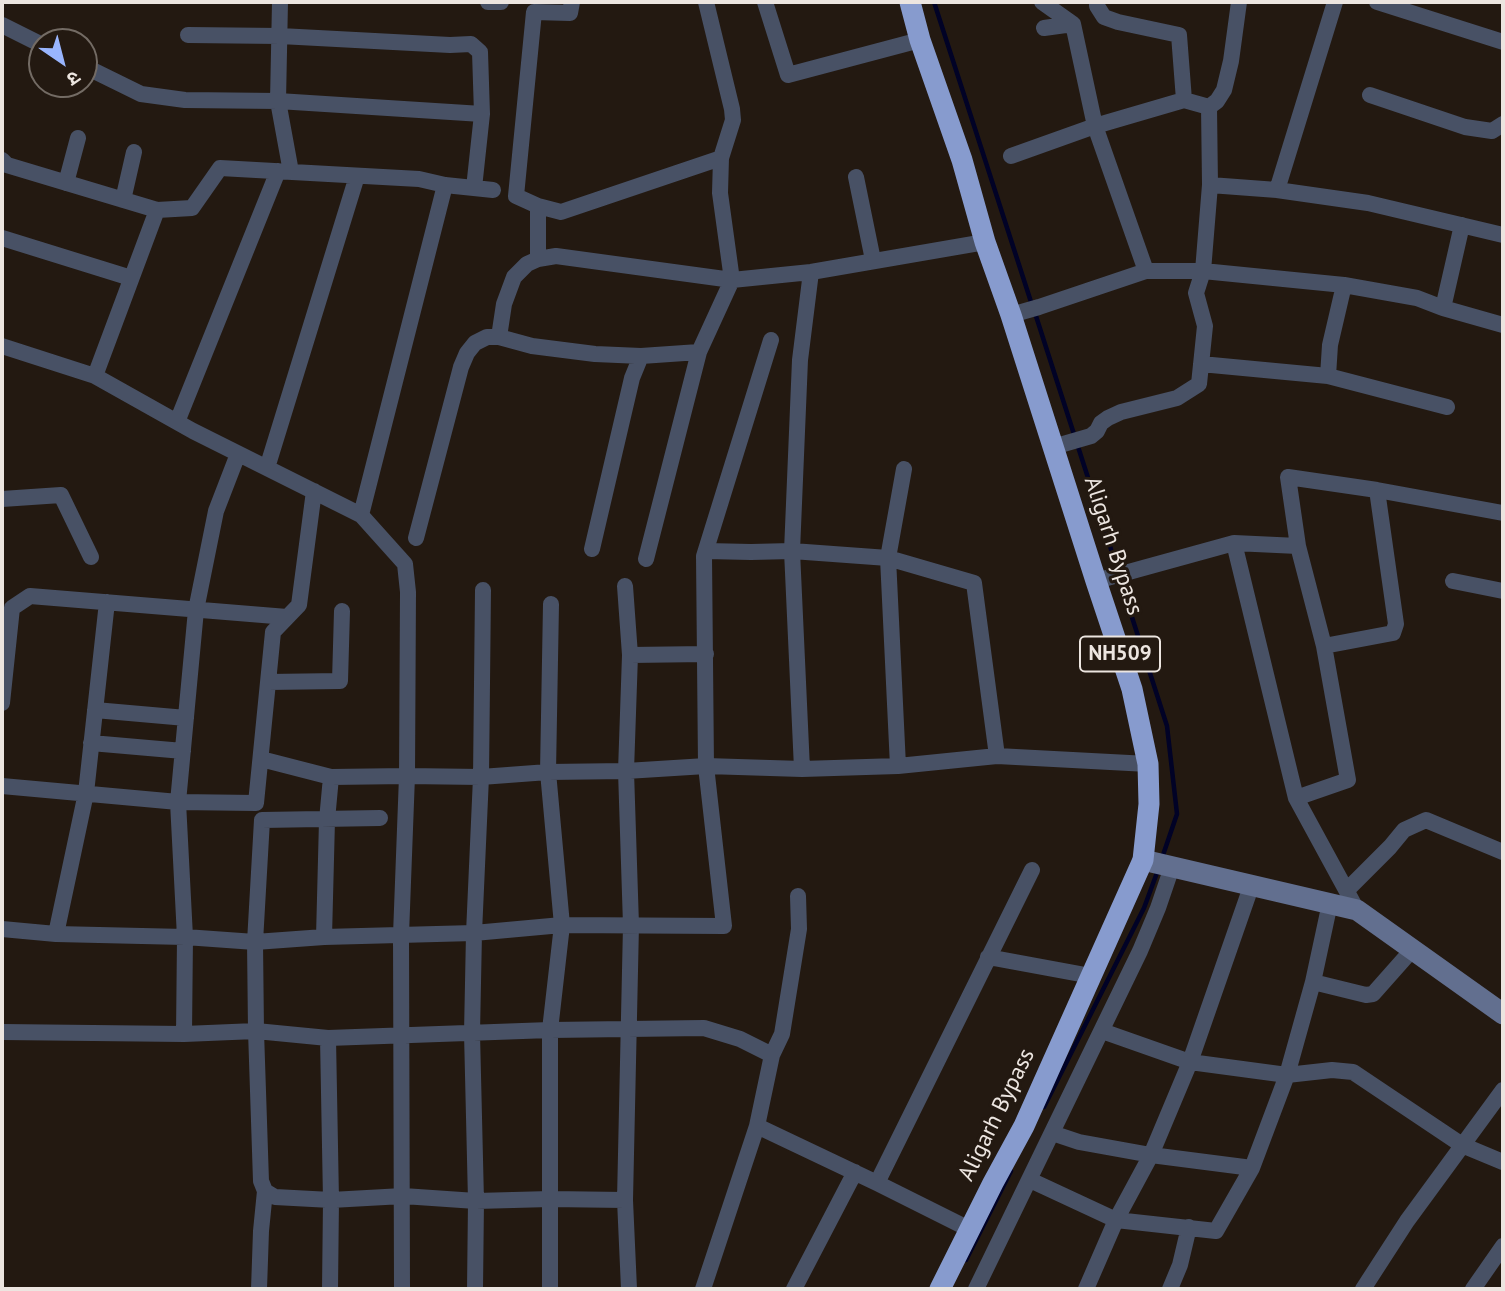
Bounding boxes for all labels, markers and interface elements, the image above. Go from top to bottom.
north arrow [28,28,98,98]
text: उ [62,66,85,92]
street label: Aligarh Bypass [1078,473,1148,619]
road number: NH509 [1080,636,1160,672]
street label: Aligarh Bypass [953,1044,1041,1186]

